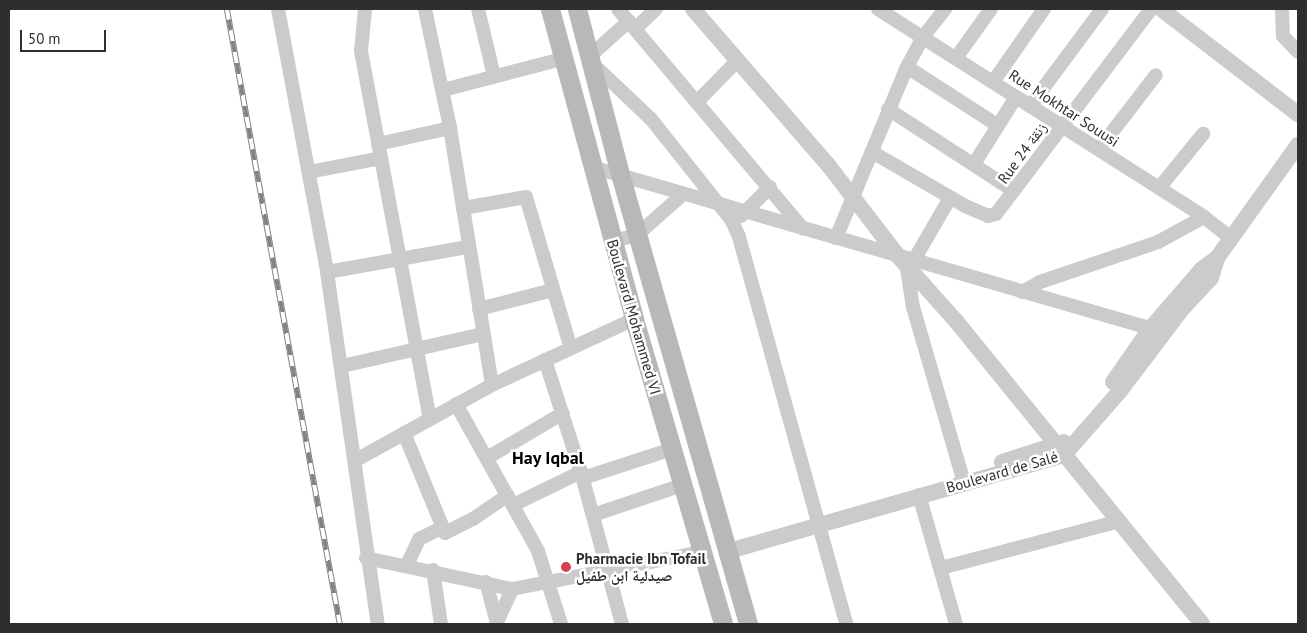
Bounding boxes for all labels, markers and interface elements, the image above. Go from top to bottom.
scale bar [22,20,109,52]
text: 50 m [28,29,61,48]
street label: Rue Mokhtar Souusi [1005,66,1123,150]
street label: Rue 24 زنقة [994,119,1050,187]
street label: Boulevard Mohammed VI [603,237,665,397]
district label: Hay Iqbal [512,447,584,469]
street label: Boulevard de Salé [944,447,1060,497]
place label: Pharmacie Ibn Tofail صيدلية ابن طفيل [576,549,706,584]
marker: Pharmacie Ibn Tofail صيدلية ابن طفيل [560,561,572,573]

